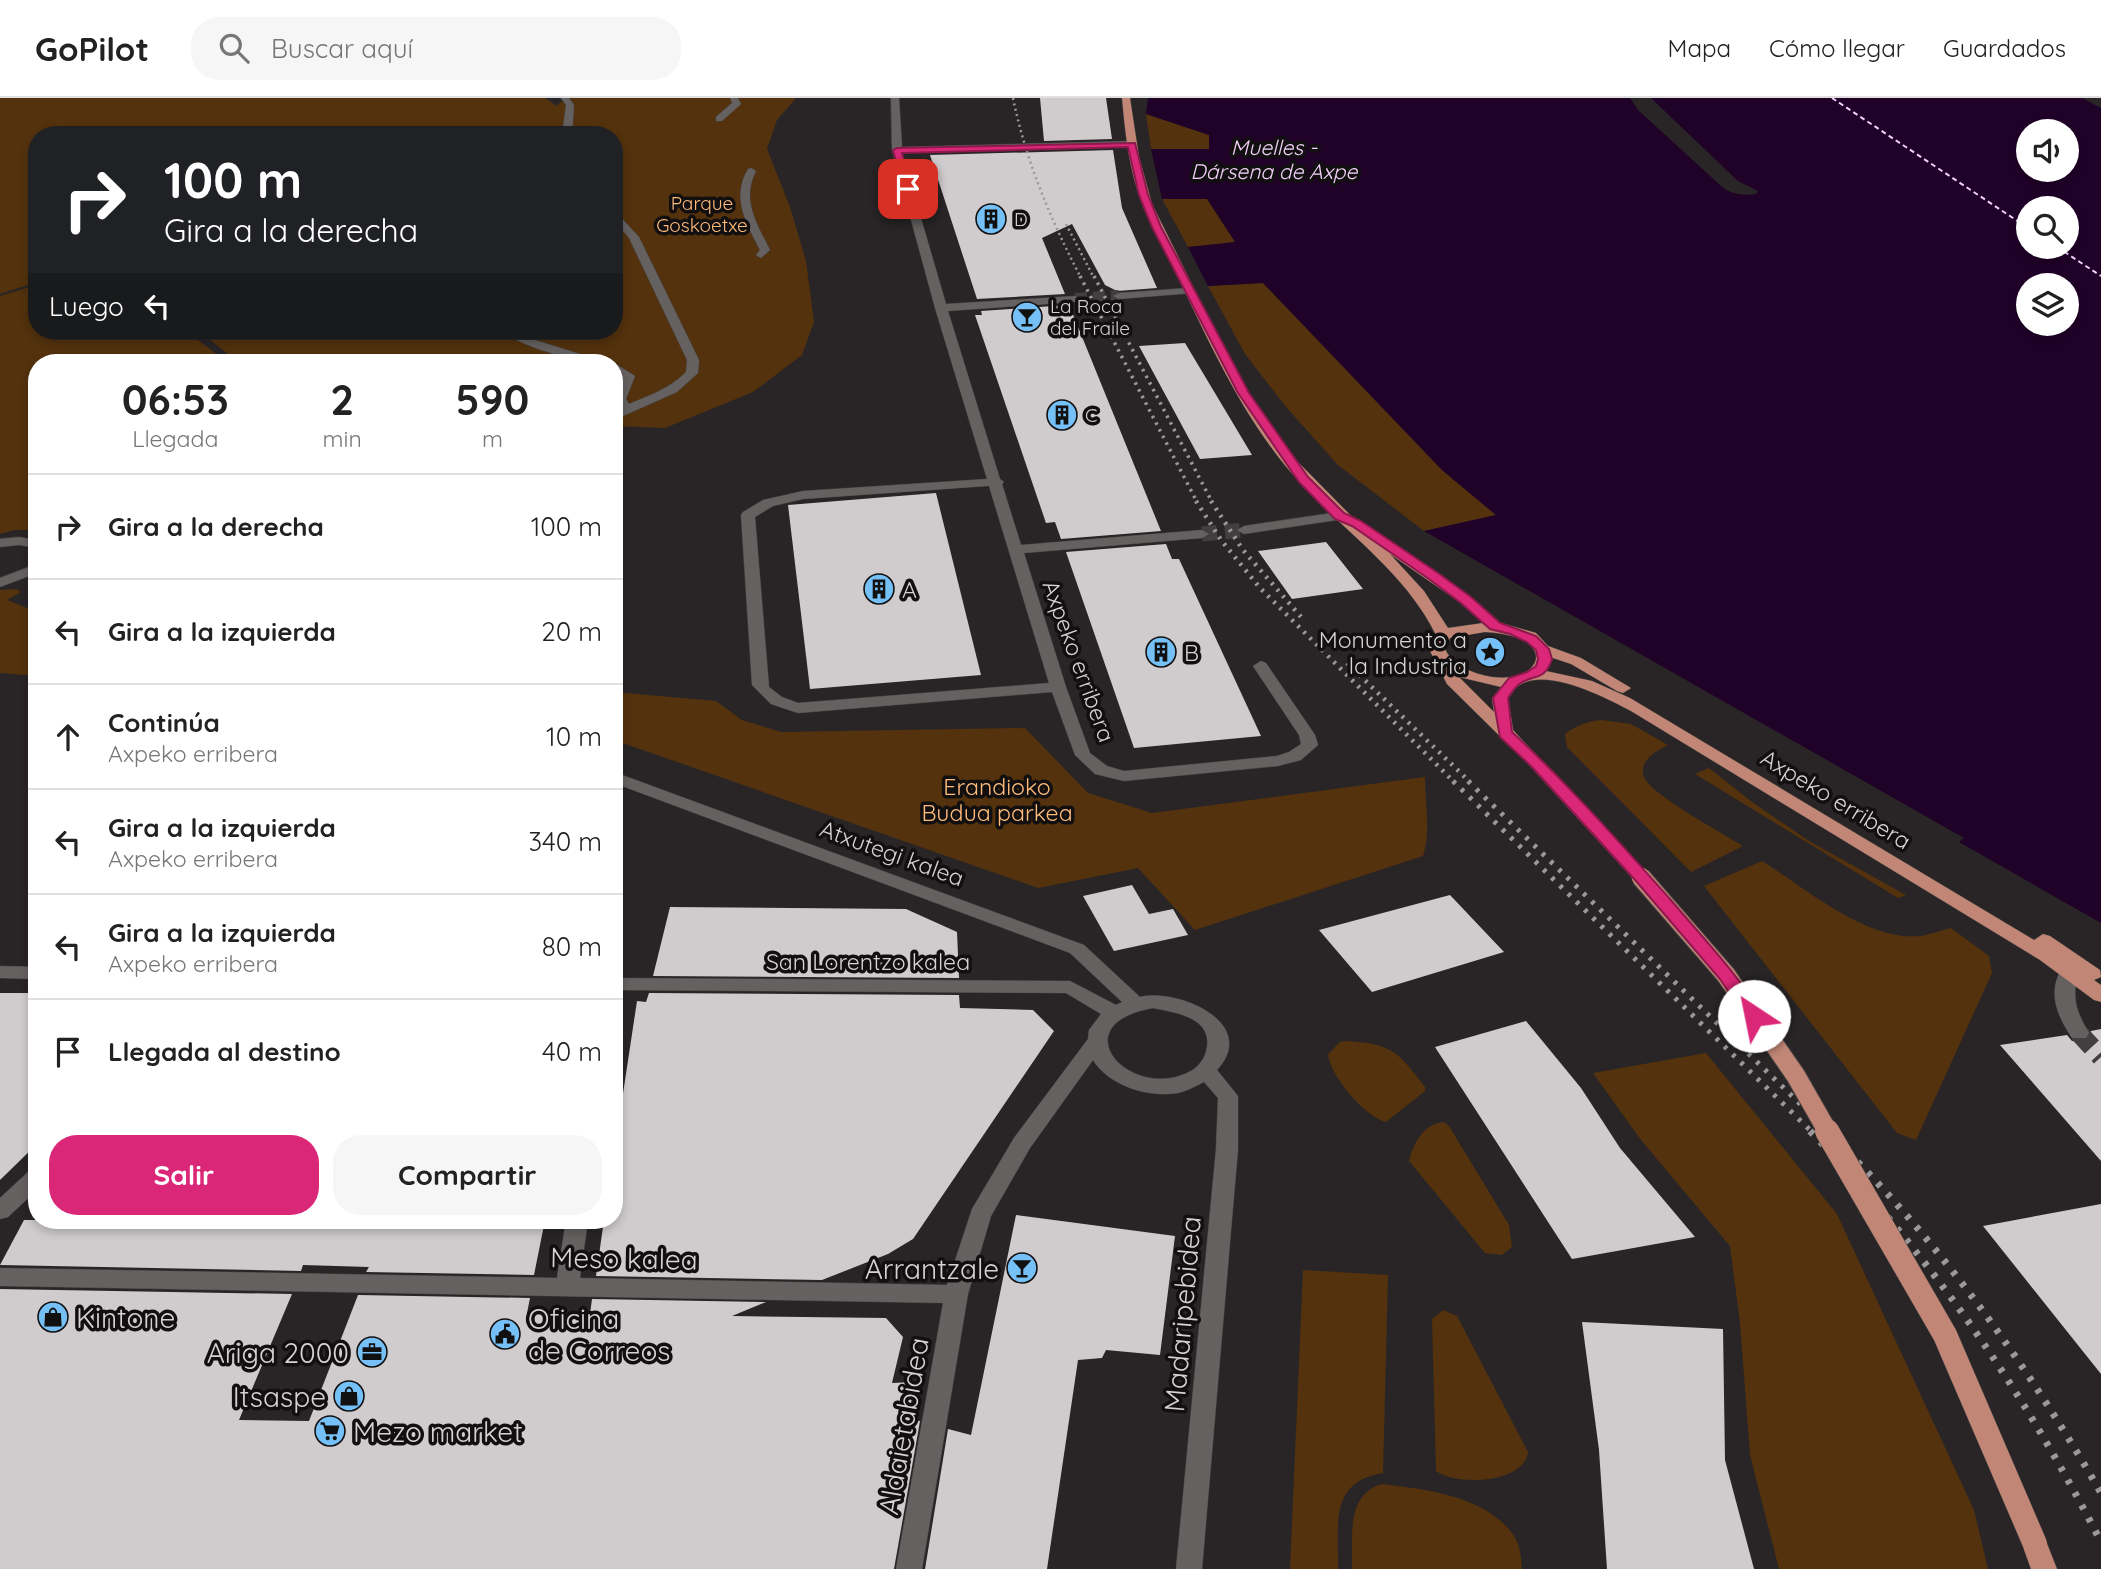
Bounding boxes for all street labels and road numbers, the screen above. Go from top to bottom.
street label: Axpeko erribera [1036,576,1122,746]
street label: Axpeko erribera [1756,743,1916,855]
street label: Atxutegi kalea [816,814,968,892]
street label: San Lorentzo kalea [766,947,970,976]
street label: Madaripebidea [1156,1215,1208,1413]
street label: Meso kalea [550,1239,698,1277]
street label: Aldaietabidea [870,1335,936,1517]

